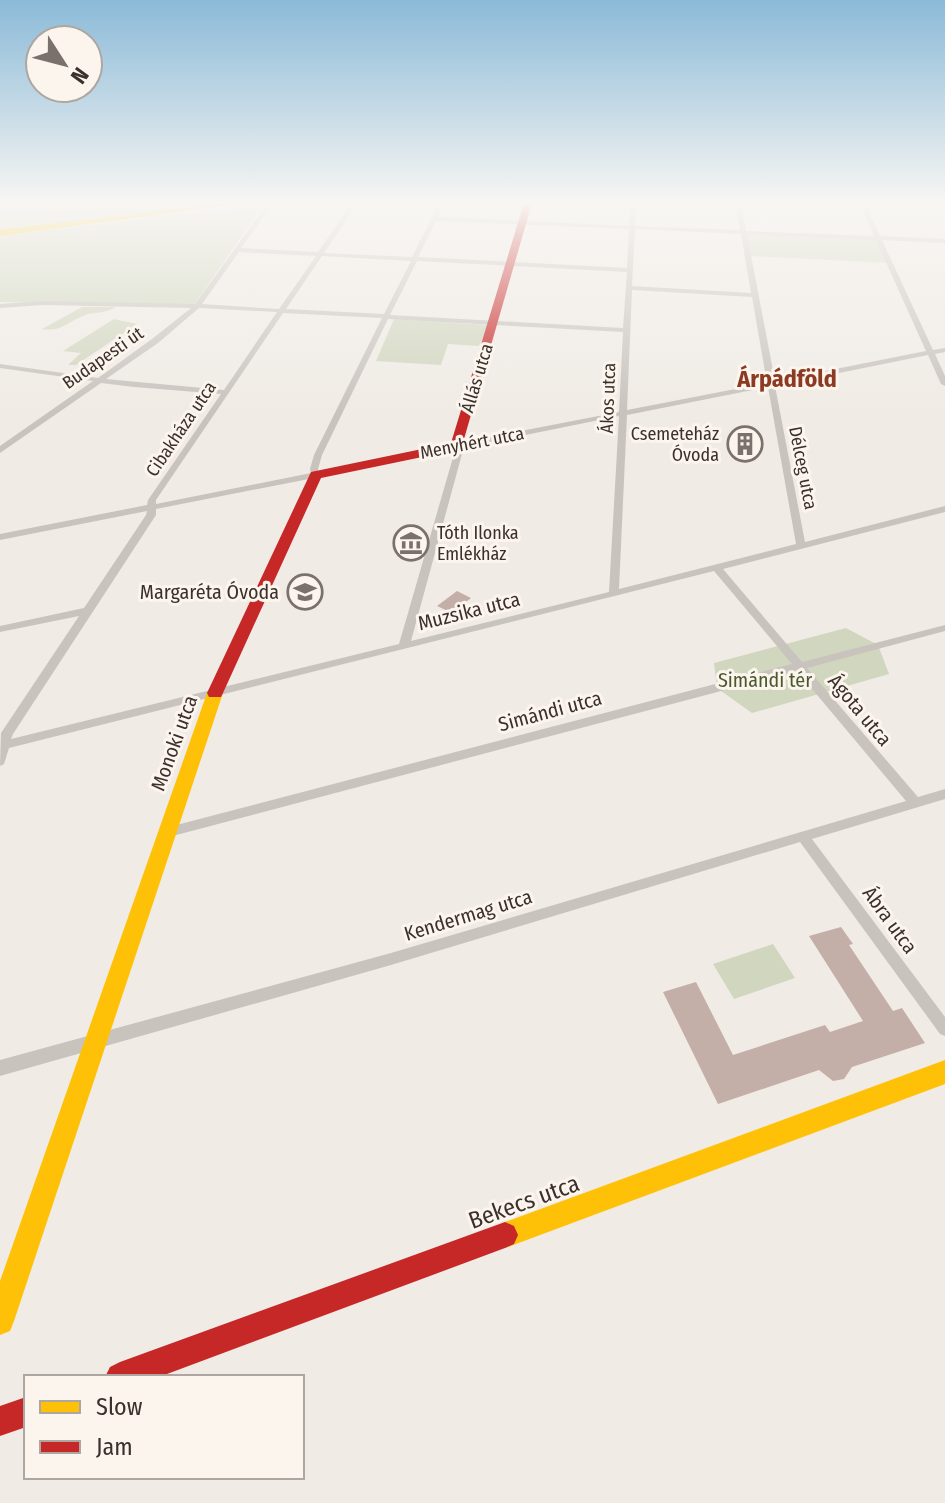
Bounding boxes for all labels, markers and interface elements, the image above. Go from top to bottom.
north arrow [24,24,104,104]
text: N [65,62,95,89]
street label: Budapesti út [58,322,148,394]
street label: Állás utca [455,340,498,415]
street label: Ákos utca [595,362,620,434]
district label: Árpádföld [736,364,837,393]
street label: Cibakháza utca [141,377,221,481]
street label: Menyhért utca [418,422,526,464]
place label: Csemeteház Óvoda [631,423,719,466]
building icon: Csemeteház Óvoda [726,425,764,463]
street label: Délceg utca [784,425,822,512]
place label: Tóth Ilonka Emlékház [437,522,519,565]
museum icon: Tóth Ilonka Emlékház [392,524,430,562]
school or university icon: Margaréta Óvoda [286,573,324,611]
place label: Margaréta Óvoda [140,580,279,604]
street label: Muzsika utca [415,587,523,635]
park label: Simándi tér [718,668,812,692]
street label: Ágota utca [823,669,897,751]
street label: Simándi utca [496,686,604,736]
street label: Monoki utca [146,692,202,794]
street label: Ábra utca [858,882,922,958]
street label: Kendermag utca [401,884,535,946]
street label: Bekecs utca [465,1169,583,1235]
legend [24,1375,304,1479]
text: Slow [96,1393,143,1421]
text: Jam [96,1433,133,1461]

